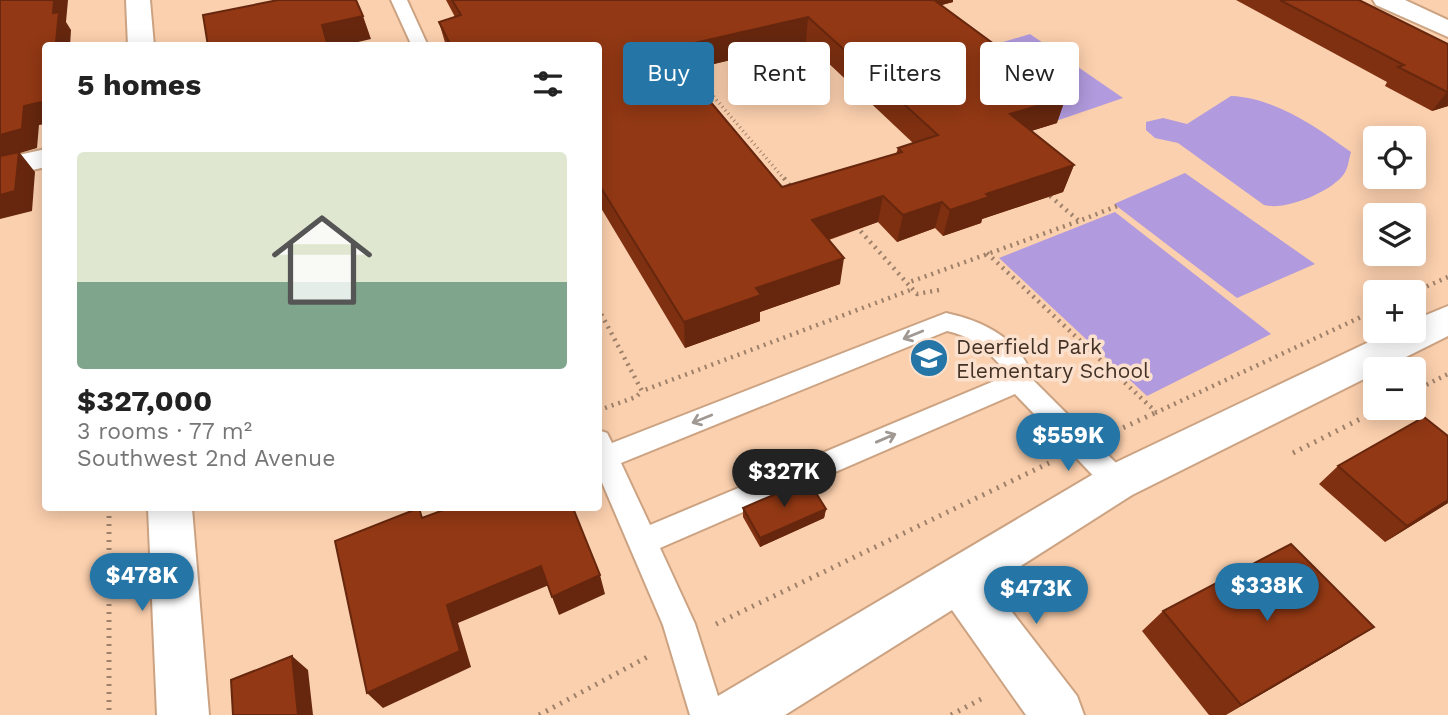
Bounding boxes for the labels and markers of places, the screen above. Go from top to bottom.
place label: Deerfield Park Elementary School [956,334,1150,383]
school or university icon: Deerfield Park Elementary School [908,337,950,379]
pin: $559K [1019,414,1117,473]
pin: $327K [735,449,833,509]
pin: $478K [93,554,191,613]
pin: $338K [1218,564,1316,623]
pin: $473K [987,566,1085,626]

